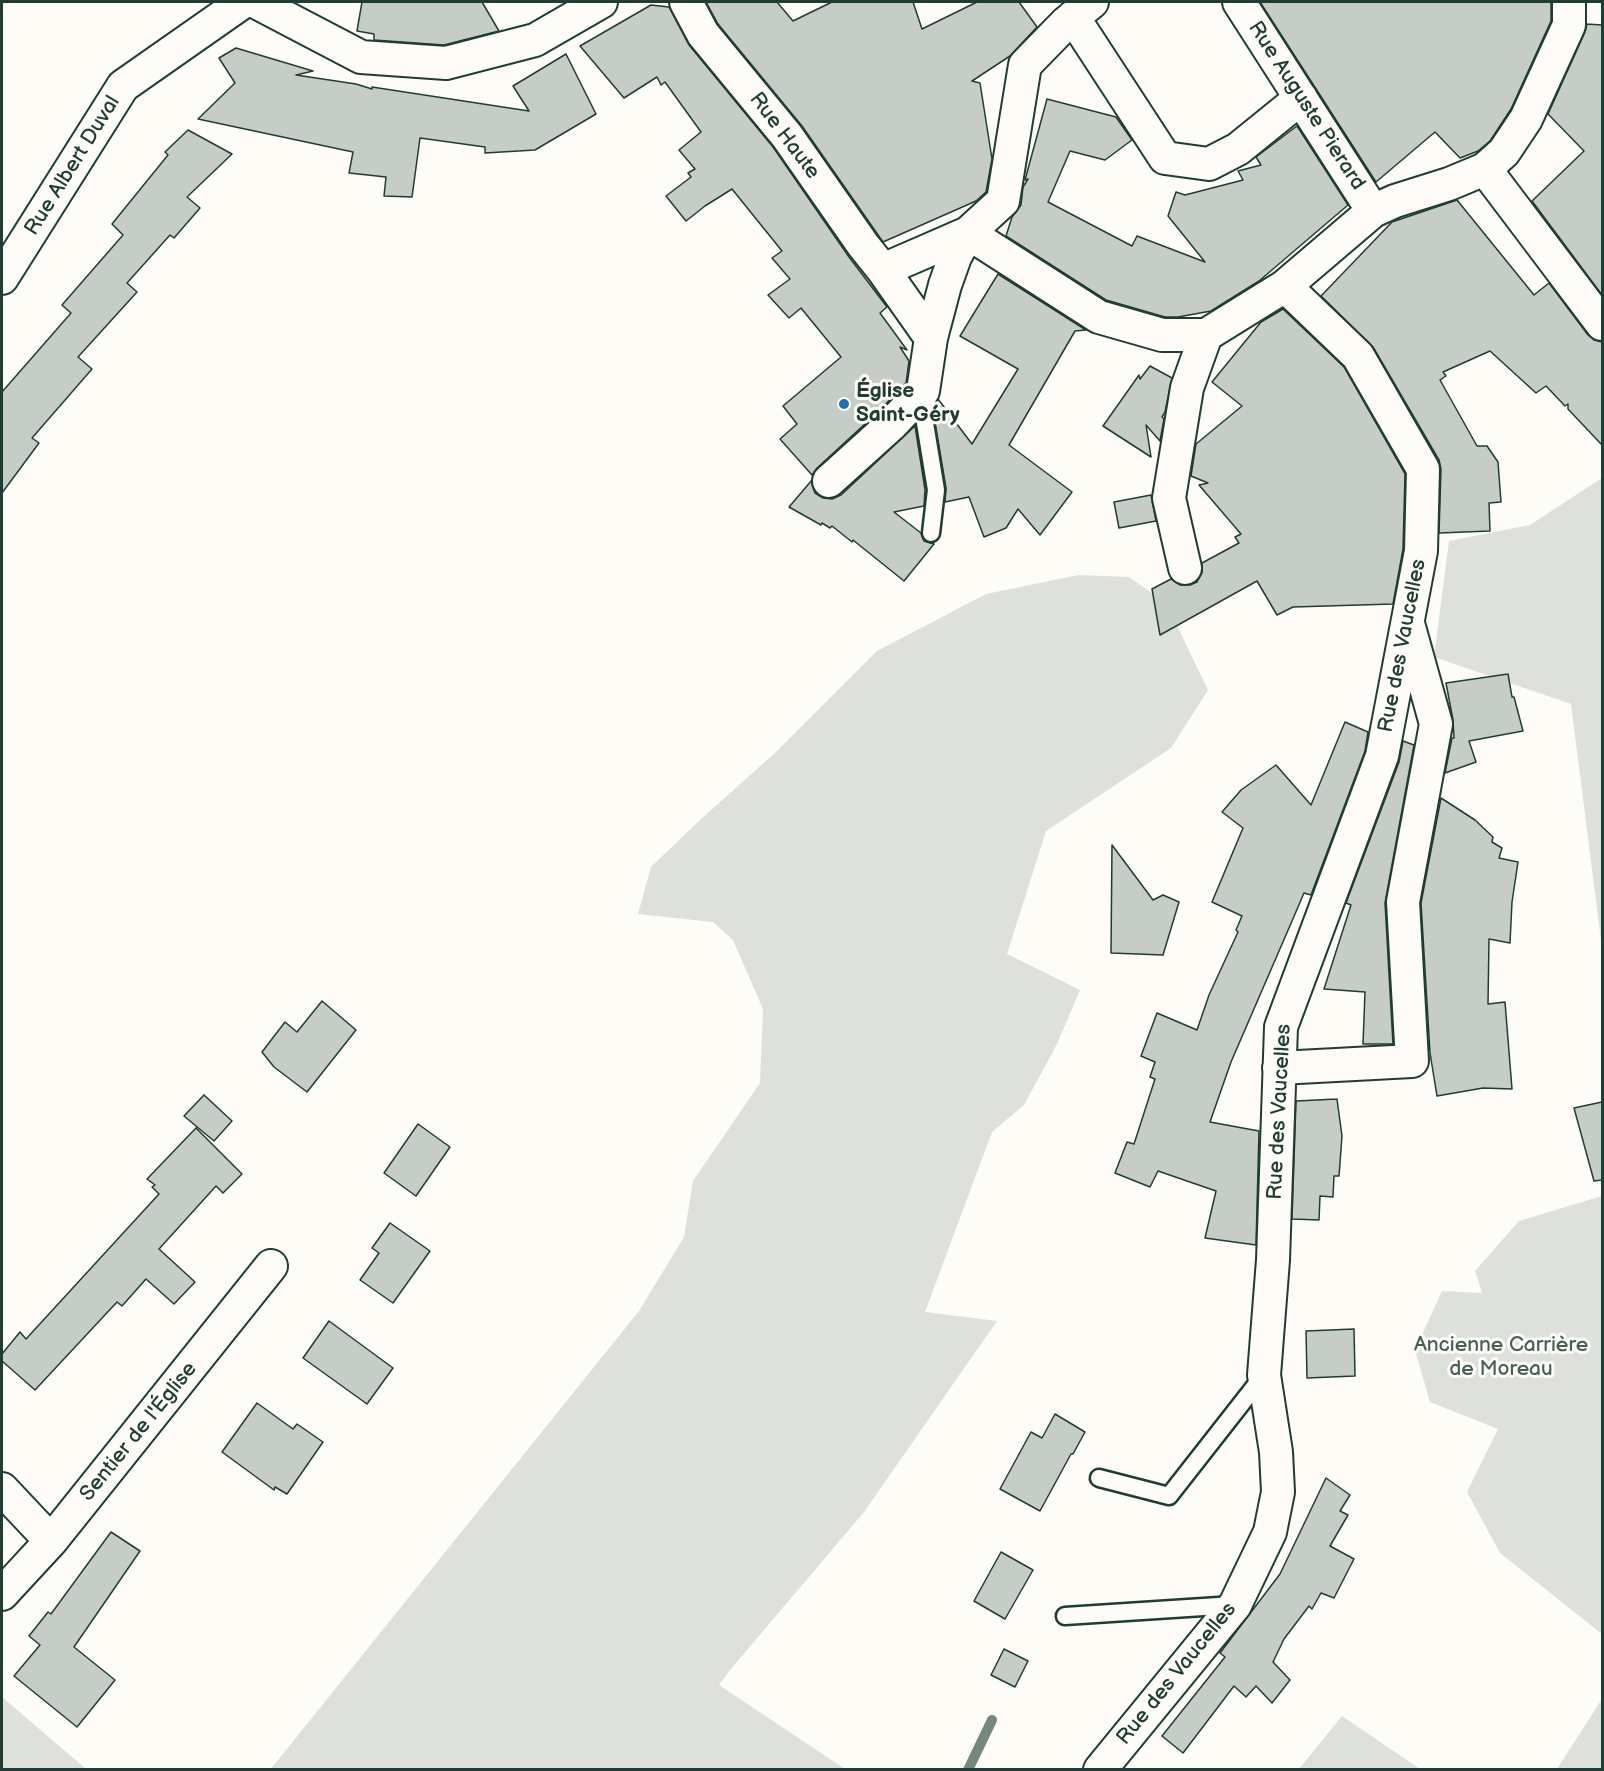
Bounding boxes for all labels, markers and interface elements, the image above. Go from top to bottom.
street label: Rue Auguste Pierard [1242,17,1370,195]
street label: Rue Haute [743,88,825,184]
street label: Rue Albert Duval [20,92,126,240]
place label: Église Saint-Géry [856,379,960,429]
marker: Église Saint-Géry [837,397,851,411]
street label: Rue des Vaucelles [1374,557,1432,735]
street label: Rue des Vaucelles [1263,1024,1297,1200]
park label: Ancienne Carrière de Moreau [1414,1333,1588,1383]
street label: Sentier de l'Église [75,1357,203,1507]
street label: Rue des Vaucelles [1112,1598,1242,1750]

